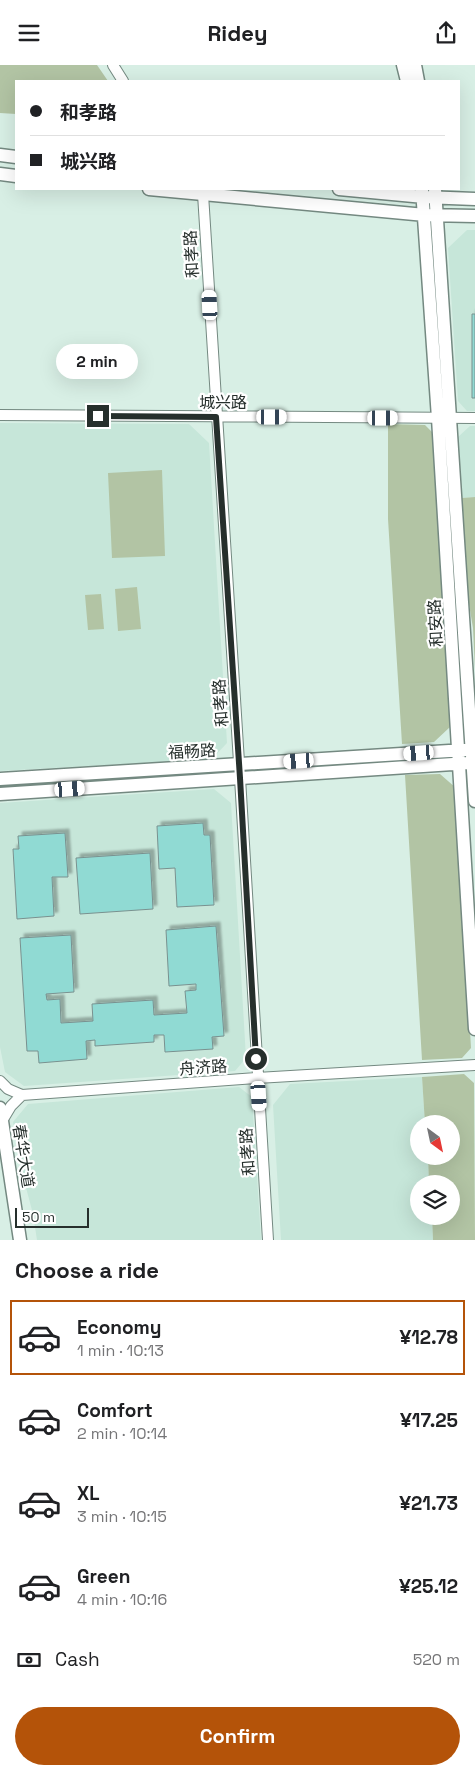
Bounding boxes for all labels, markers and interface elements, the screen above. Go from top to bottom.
icon: menu [15,19,43,47]
text: Ridey [207,19,268,47]
icon: share [432,19,460,47]
text: 和孝路 [60,100,117,125]
text: 城兴路 [60,149,117,174]
street label: 和孝路 [180,229,203,278]
car [201,290,218,320]
callout: 2 min [57,343,139,379]
text: 2 min [76,351,118,372]
street label: 城兴路 [199,392,247,413]
route end [87,405,109,427]
car [257,410,287,425]
car [368,411,398,426]
street label: 和安路 [424,598,447,647]
street label: 和孝路 [208,678,233,728]
street label: 福畅路 [168,740,217,763]
car [403,744,434,762]
car [283,752,314,770]
car [54,780,85,798]
route start [245,1048,267,1070]
street label: 舟济路 [178,1055,228,1080]
car [250,1081,267,1111]
north arrow [410,1115,460,1165]
map controls [410,1115,460,1225]
street label: 春华大道 [8,1123,39,1189]
street label: 和孝路 [235,1127,260,1177]
button: layers [410,1175,460,1225]
scale bar [15,1205,89,1228]
text: 50 m [22,1208,55,1226]
text: Choose a ride [15,1256,159,1284]
icon: car [17,1315,62,1360]
text: Economy [77,1315,161,1340]
text: ¥12.78 [399,1325,458,1350]
text: 1 min · 10:13 [77,1340,164,1361]
icon: car [17,1398,62,1443]
text: Comfort [77,1398,153,1423]
text: ¥17.25 [400,1408,458,1433]
text: 2 min · 10:14 [77,1423,167,1444]
icon: car [17,1481,62,1526]
text: XL [77,1481,100,1506]
text: ¥21.73 [399,1491,458,1516]
text: 3 min · 10:15 [77,1506,167,1527]
icon: car [17,1564,62,1609]
text: Green [77,1564,130,1589]
text: ¥25.12 [399,1574,458,1599]
text: 4 min · 10:16 [77,1589,167,1610]
icon: cash [15,1646,43,1674]
text: Cash [55,1647,100,1672]
text: 520 m [413,1649,460,1670]
button: Confirm [15,1707,460,1765]

